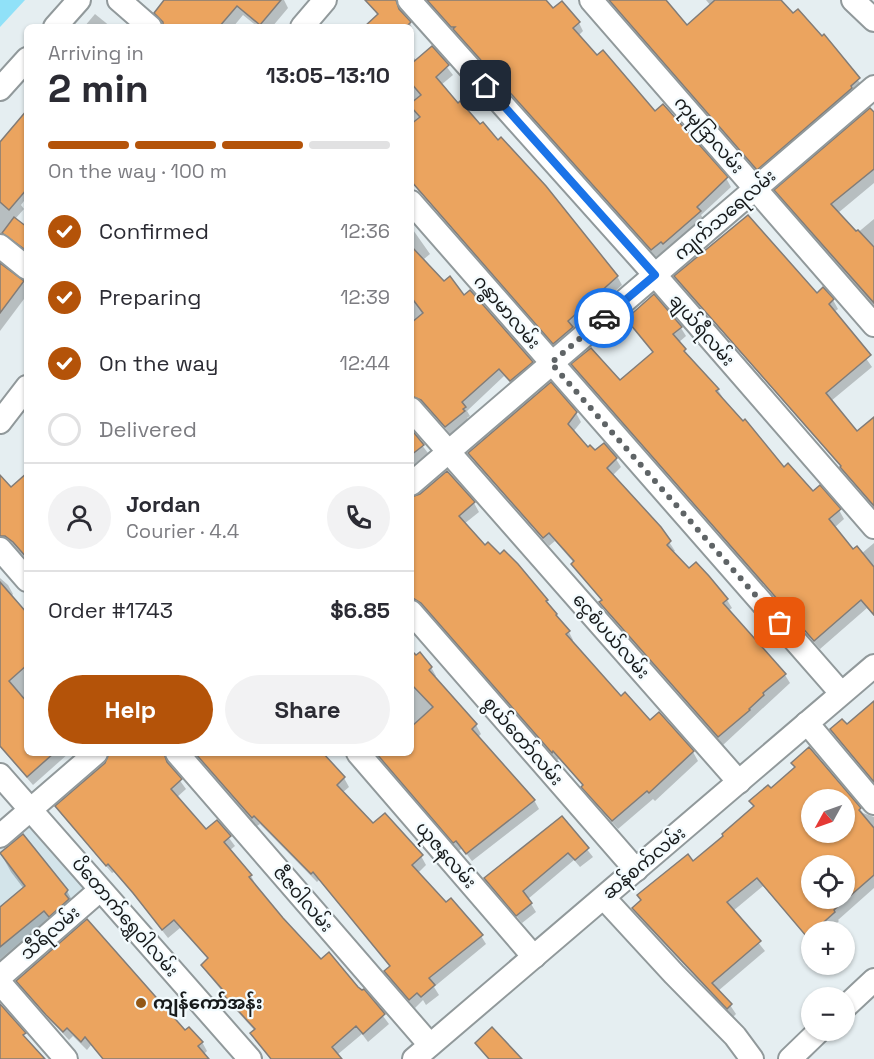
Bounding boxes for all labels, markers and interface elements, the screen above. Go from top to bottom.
text: Arriving in [48,40,144,66]
pin [460,60,511,111]
text: 13:05–13:10 [266,61,390,89]
text: 2 min [48,64,149,113]
icon: home [469,69,502,102]
street label: ကုမုဒြာလမ်း [667,91,750,181]
text: On the way · 100 m [48,158,227,184]
street label: ကျက်သရေလမ်း [668,163,783,268]
icon: check [48,215,81,248]
text: Confirmed [99,217,209,245]
text: 12:36 [340,218,390,244]
street label: ဂန္ဓာမာလမ်း [466,269,547,356]
icon: check [48,281,81,314]
text: Preparing [99,283,201,311]
text: 12:39 [340,284,390,310]
courier [574,288,634,348]
street label: ချယ်ရီလမ်း [662,288,741,373]
icon: car [588,302,621,335]
icon: check [48,347,81,380]
text: On the way [99,349,218,377]
text: 12:44 [340,350,390,376]
text: Delivered [99,415,197,443]
button: person [48,486,111,549]
button: phone [327,486,390,549]
text: Jordan [126,490,201,518]
text: Courier · 4.4 [126,518,239,544]
street label: ငွေစံပယ်လမ်း [565,587,656,686]
text: Order #1743 [48,596,173,624]
text: $6.85 [330,596,390,624]
pin [754,597,805,648]
icon: bag [763,606,796,639]
button: Help [48,675,213,744]
button: Share [225,675,390,744]
street label: စွယ်တော်လမ်း [475,691,569,793]
north arrow [801,789,855,843]
map controls [801,789,855,1041]
street label: ယုဇနလမ်း [408,816,483,896]
street label: ဆန်စက်လမ်း [597,820,693,907]
street label: ပိတောက်ရွှေဝါလမ်း [64,851,185,984]
button: locate [801,855,855,909]
street label: ဇီဇဝါလမ်း [268,860,340,936]
street label: သီရိလမ်း [14,899,87,968]
button: + [801,921,855,975]
button: − [801,987,855,1041]
place label: ကျန်ကော်အန်း [153,991,263,1018]
marker: ကျန်ကော်အန်း [134,996,148,1010]

